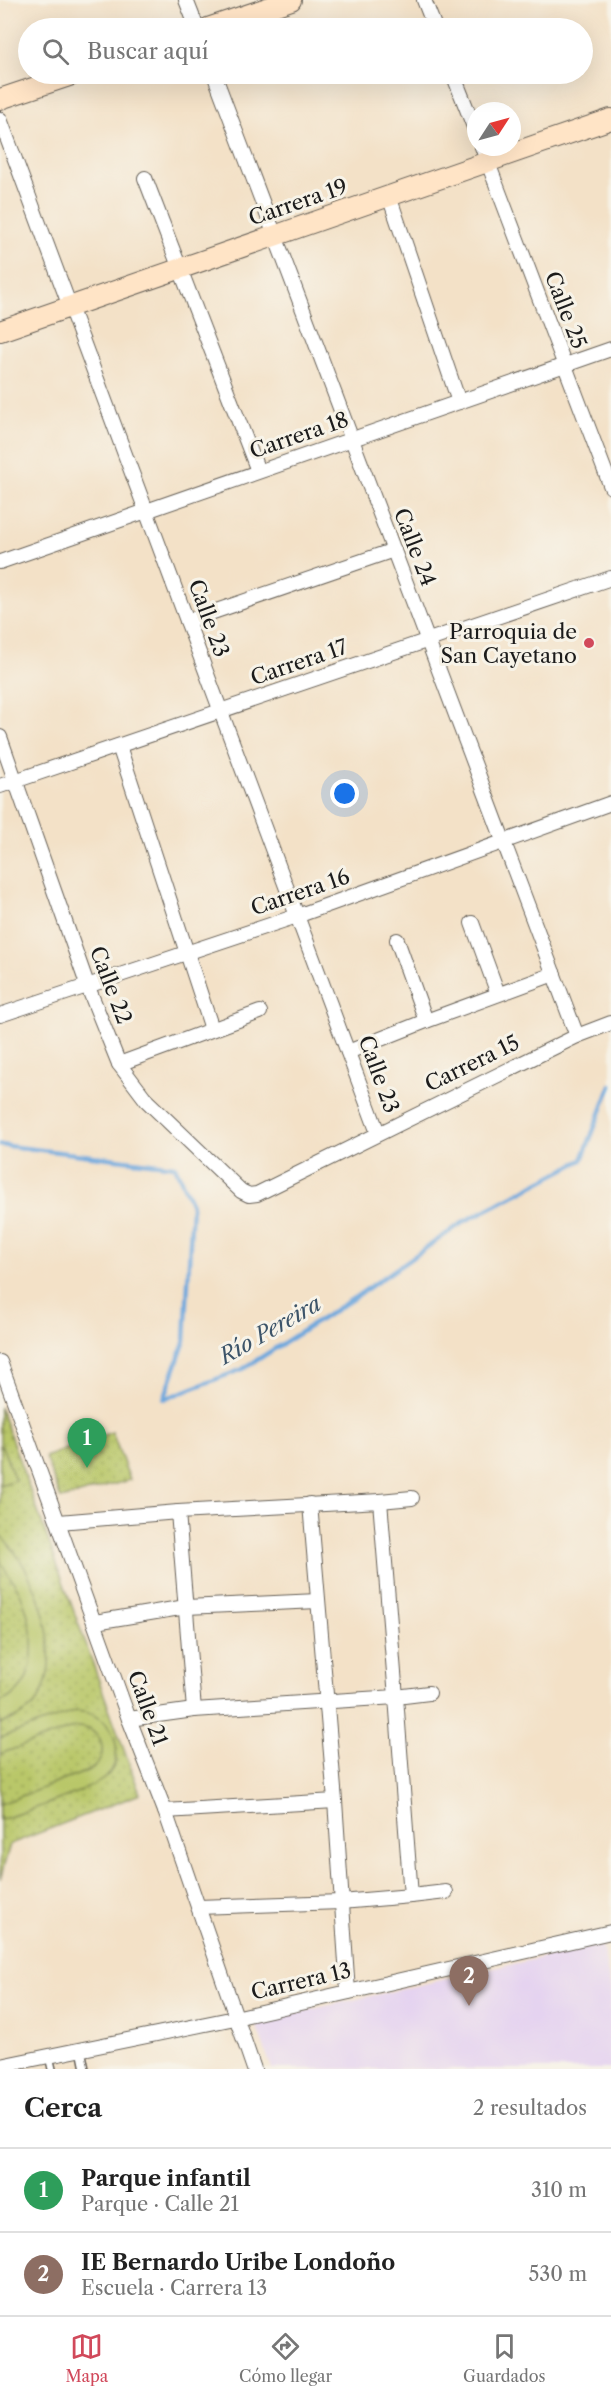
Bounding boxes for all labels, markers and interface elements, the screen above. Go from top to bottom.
search box [18,18,593,84]
icon: search [39,35,72,68]
text: Buscar aquí [87,38,209,65]
north arrow [467,102,521,156]
street label: Carrera 19 [245,173,351,231]
street label: Calle 25 [540,268,592,352]
street label: Carrera 18 [246,406,352,464]
street label: Calle 24 [389,505,441,589]
street label: Calle 23 [183,576,235,660]
place label: Parroquia de San Cayetano [441,619,577,668]
street label: Carrera 17 [247,634,351,690]
marker: Parroquia de San Cayetano [582,636,596,650]
your location [330,779,359,808]
street label: Carrera 16 [247,863,353,921]
street label: Calle 22 [85,943,137,1027]
street label: Carrera 15 [421,1029,523,1097]
street label: Calle 23 [353,1032,405,1116]
water label: Río Pereira [213,1290,326,1371]
pin: 1 [68,1418,106,1468]
street label: Calle 21 [123,1667,173,1749]
pin: 2 [450,1956,488,2006]
street label: Carrera 13 [248,1957,354,2005]
text: Cerca [24,2092,102,2124]
text: 2 resultados [473,2096,587,2120]
text: Parque infantil [81,2165,251,2192]
text: 1 [39,2178,48,2202]
text: 310 m [531,2178,587,2202]
text: Parque · Calle 21 [81,2192,239,2216]
text: IE Bernardo Uribe Londoño [81,2249,395,2276]
text: 2 [38,2262,49,2286]
text: 530 m [529,2262,587,2286]
text: Escuela · Carrera 13 [81,2276,267,2300]
tab: Mapa [65,2330,108,2386]
tab: Cómo llegar [239,2330,332,2386]
tab: Guardados [463,2330,546,2386]

